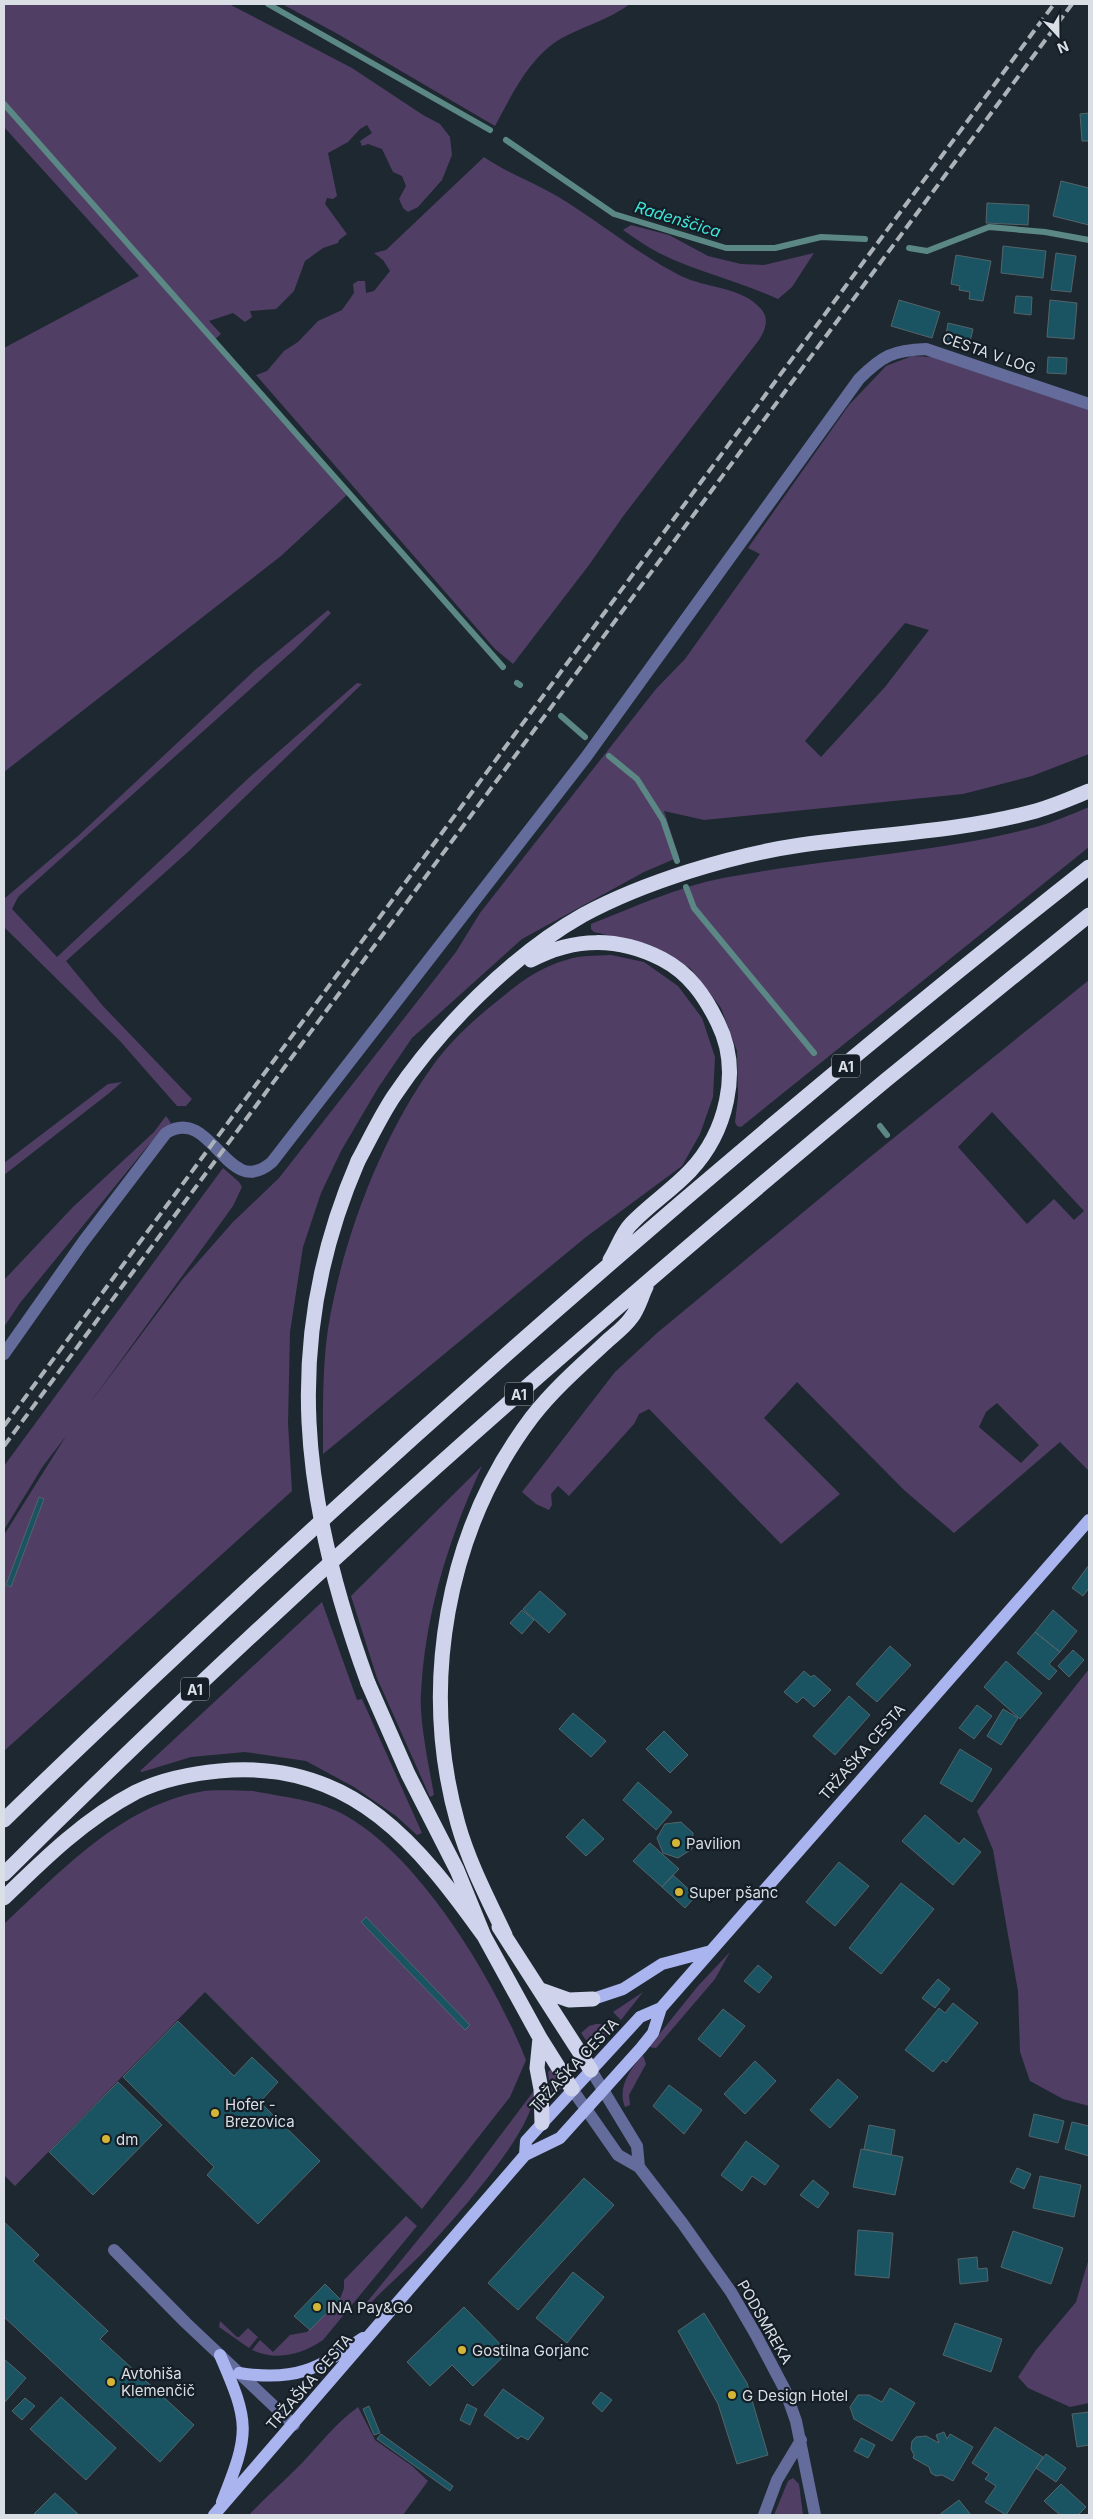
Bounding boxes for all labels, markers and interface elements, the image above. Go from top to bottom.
north arrow [1033,10,1083,60]
text: N [1055,38,1071,57]
water label: Radenščica [633,196,724,242]
street label: CESTA V LOG [940,328,1038,378]
road number: A1 [832,1054,860,1078]
road number: A1 [505,1382,533,1406]
road number: A1 [181,1678,209,1700]
street label: TRŽAŠKA CESTA [815,1700,909,1804]
place label: Pavilion [686,1834,741,1853]
marker: Pavilion [670,1837,682,1849]
place label: Super pšanc [689,1883,778,1902]
marker: Super pšanc [673,1886,685,1898]
street label: TRŽAŠKA CESTA [526,2014,622,2116]
place label: Hofer - Brezovica [225,2095,295,2131]
marker: Hofer - Brezovica [209,2107,221,2119]
place label: dm [116,2130,138,2149]
marker: dm [100,2133,112,2145]
street label: PODSMREKA [733,2276,797,2368]
place label: INA Pay&Go [327,2298,413,2317]
marker: INA Pay&Go [311,2301,323,2313]
street label: TRŽAŠKA CESTA [262,2330,356,2434]
place label: Gostilna Gorjanc [472,2341,589,2360]
marker: Gostilna Gorjanc [456,2344,468,2356]
place label: Avtohiša Klemenčič [121,2364,195,2400]
marker: Avtohiša Klemenčič [105,2376,117,2388]
place label: G Design Hotel [742,2386,848,2405]
marker: G Design Hotel [726,2389,738,2401]

